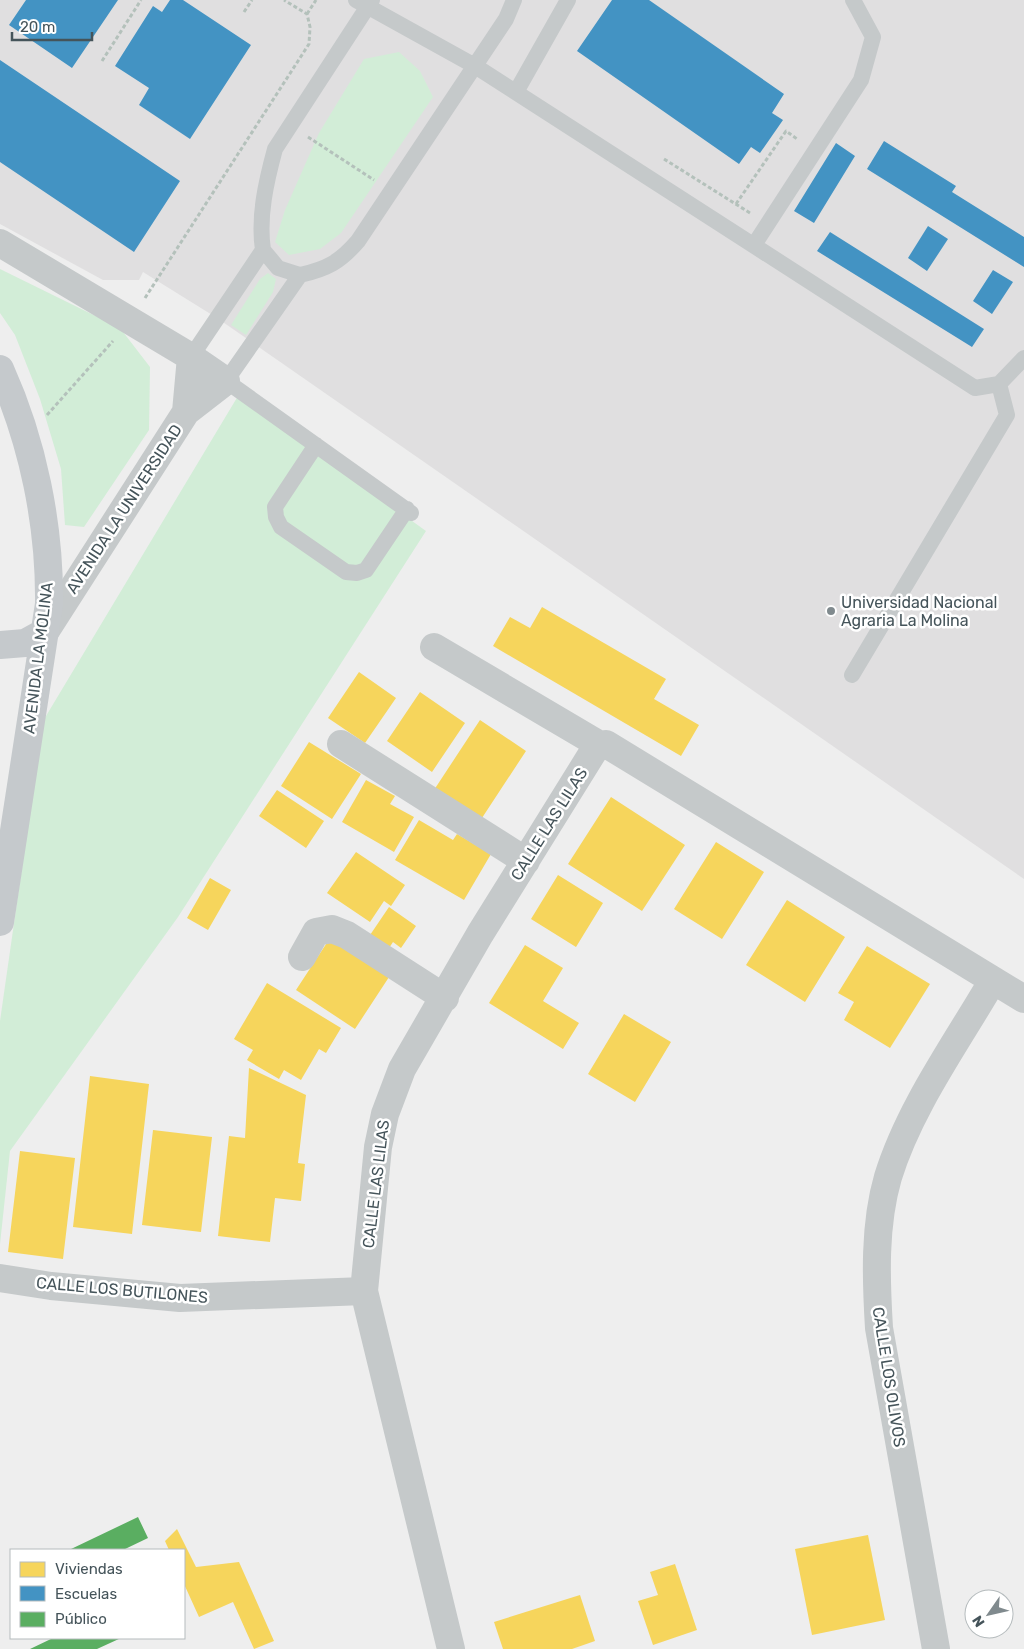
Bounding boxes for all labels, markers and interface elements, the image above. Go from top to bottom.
scale bar [12,10,92,42]
text: 20 m [20,18,55,36]
street label: AVENIDA LA UNIVERSIDAD [62,421,186,597]
street label: AVENIDA LA MOLINA [19,581,57,735]
place label: Universidad Nacional Agraria La Molina [841,593,997,630]
marker: Universidad Nacional Agraria La Molina [825,605,837,617]
street label: CALLE LAS LILAS [507,764,591,884]
street label: CALLE LAS LILAS [359,1119,393,1249]
street label: CALLE LOS BUTILONES [35,1273,209,1307]
street label: CALLE LOS OLIVOS [869,1306,909,1448]
legend [10,1549,185,1639]
text: Viviendas [55,1560,123,1578]
text: Escuelas [55,1585,117,1603]
north arrow [964,1589,1014,1639]
text: Público [55,1610,107,1628]
text: N [969,1612,989,1630]

